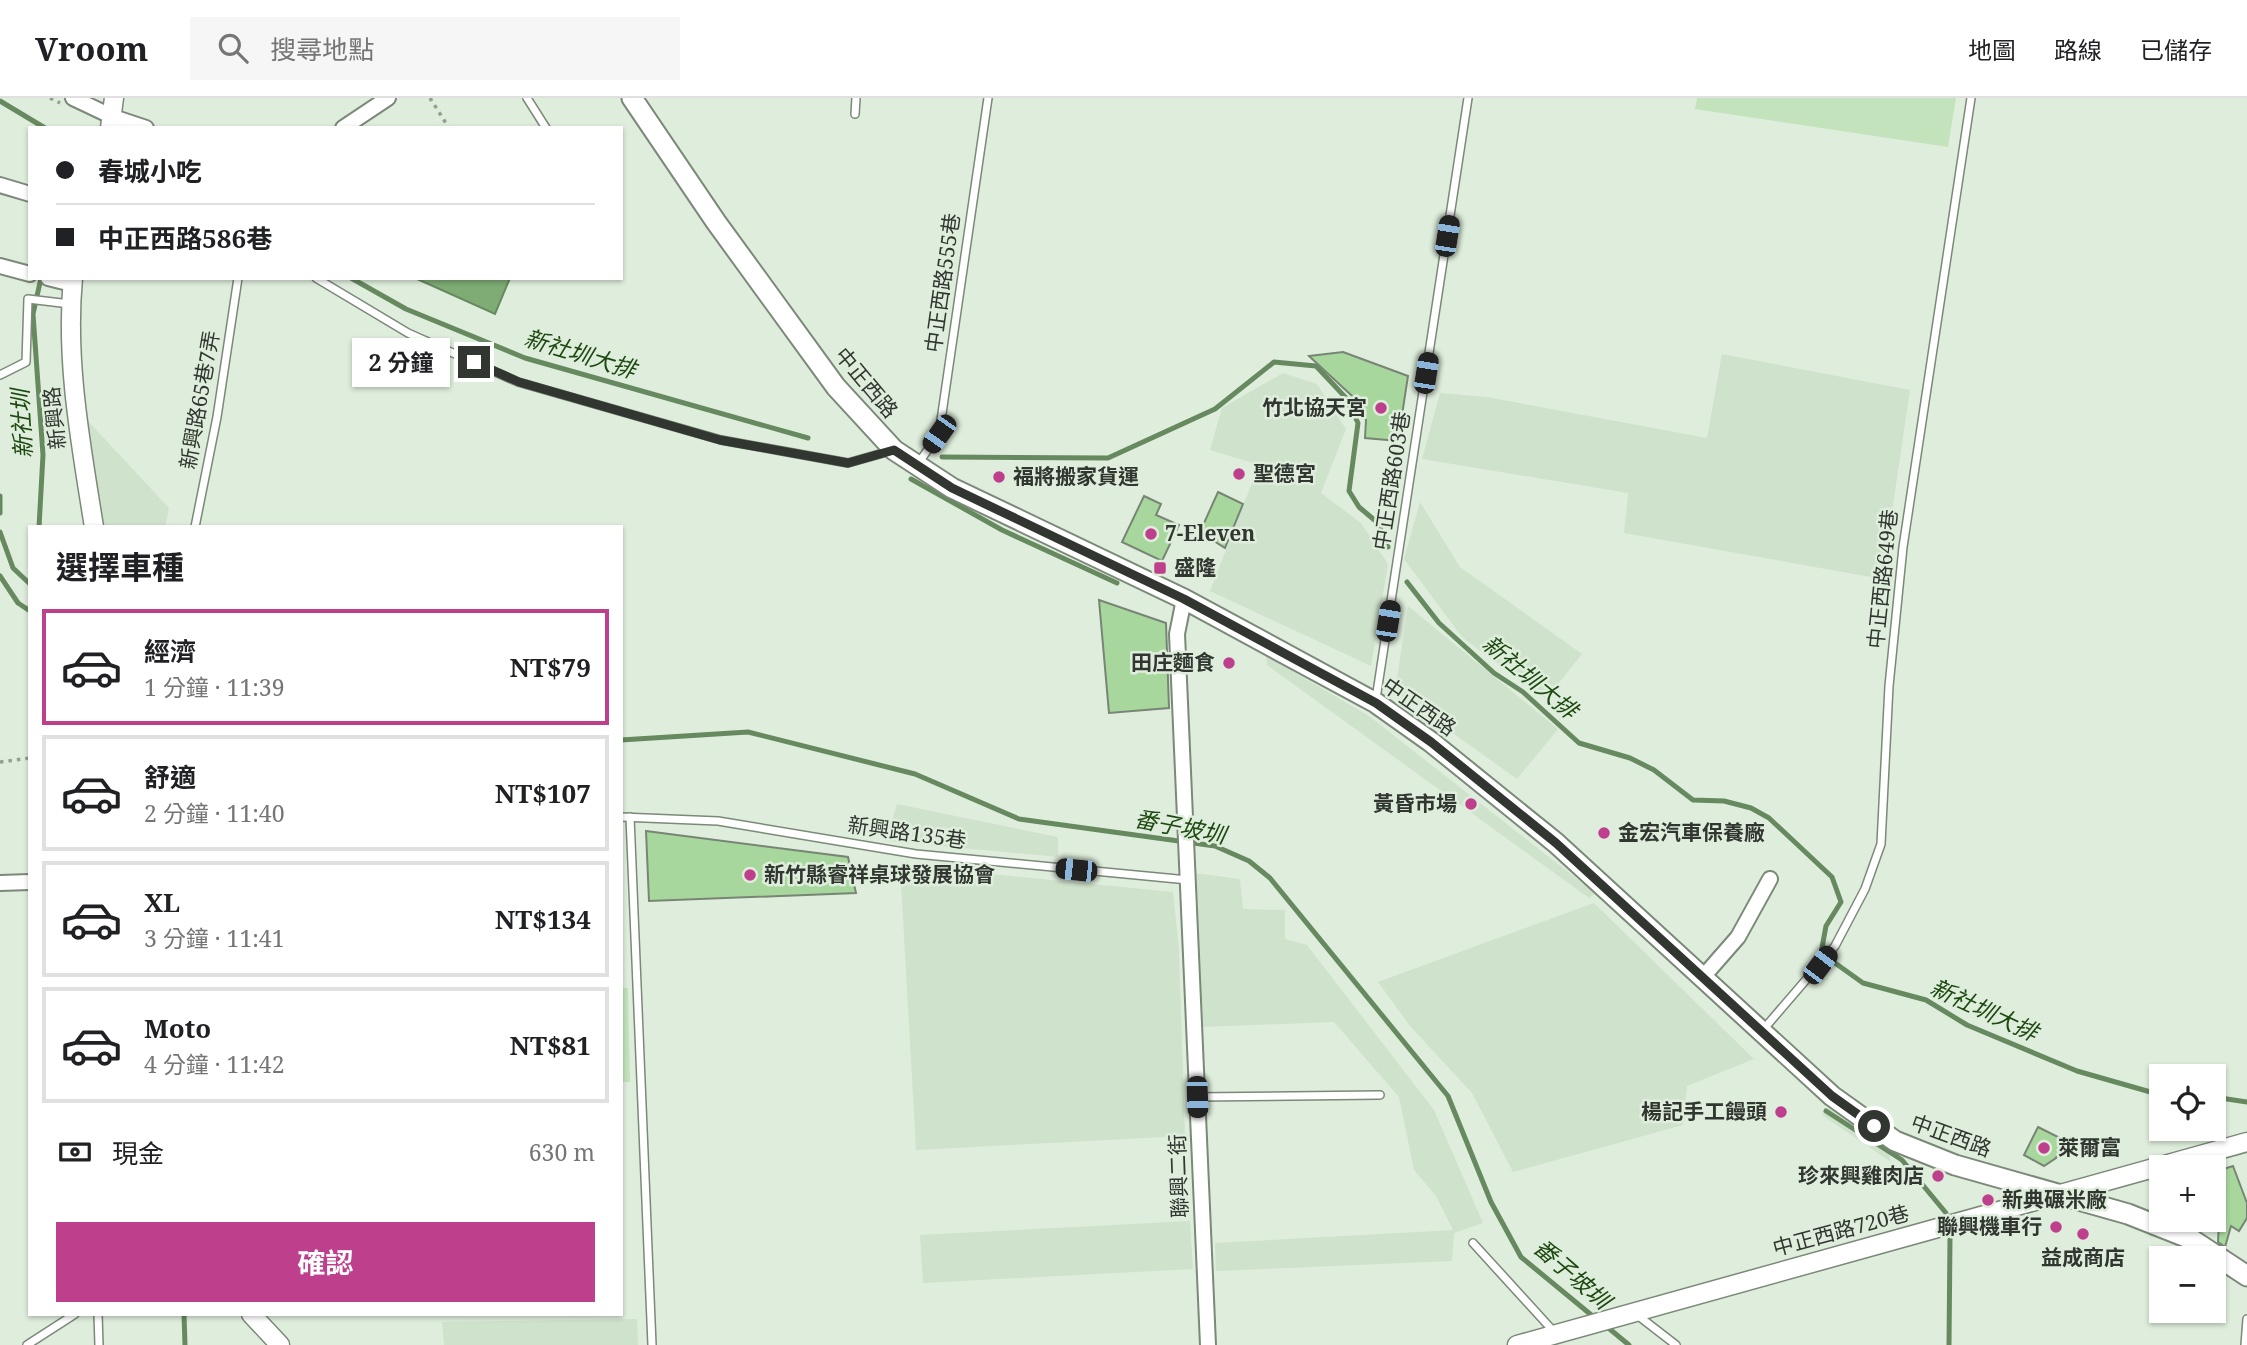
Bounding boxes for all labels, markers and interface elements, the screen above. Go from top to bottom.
search box [190,17,680,80]
text: Vroom [35,26,148,71]
icon: search [214,29,252,67]
text: 搜尋地點 [270,31,374,67]
text: 地圖 [1968,33,2016,66]
text: 路線 [2054,33,2102,66]
text: 已儲存 [2140,33,2212,66]
text: 春城小吃 [98,153,202,189]
street label: 中正西路555巷 [918,211,966,354]
car [1434,214,1461,258]
text: 中正西路586巷 [98,220,272,256]
water label: 新社圳大排 [521,321,643,386]
street label: 新興路65巷7弄 [173,328,225,471]
callout: 2 分鐘 [351,338,449,386]
street label: 中正西路 [829,341,904,424]
text: 2 分鐘 [369,346,433,378]
route end [458,346,490,378]
car [1413,351,1440,395]
street label: 新興路 [37,385,71,451]
water label: 新社圳 [3,386,39,459]
place label: 竹北協天宮 [1262,393,1367,421]
marker: 竹北協天宮 [1373,400,1389,416]
street label: 中正西路603巷 [1366,409,1416,552]
car [919,411,960,457]
place label: 聖德宮 [1253,459,1316,487]
place label: 福將搬家貨運 [1013,462,1139,490]
marker: 聖德宮 [1231,466,1247,482]
marker: 福將搬家貨運 [991,469,1007,485]
street label: 中正西路649巷 [1861,508,1903,650]
place label: 7-Eleven [1165,519,1255,547]
marker: 7-Eleven [1143,526,1159,542]
text: 選擇車種 [56,545,184,588]
place label: 盛隆 [1174,553,1216,581]
marker: 盛隆 [1152,560,1168,576]
car [1375,599,1402,643]
water label: 新社圳大排 [1476,627,1587,727]
text: 經濟 [144,633,196,669]
icon: car [60,636,123,699]
place label: 田庄麵食 [1131,648,1215,676]
text: NT$79 [509,649,591,685]
marker: 田庄麵食 [1221,655,1237,671]
text: 1 分鐘 · 11:39 [144,671,285,703]
street label: 中正西路 [1377,671,1462,742]
text: 舒適 [144,759,196,795]
icon: car [60,762,123,825]
text: NT$107 [495,775,591,811]
place label: 黃昏市場 [1373,789,1457,817]
marker: 黃昏市場 [1463,796,1479,812]
text: 2 分鐘 · 11:40 [144,797,285,829]
water label: 番子坡圳 [1132,802,1231,851]
street label: 新興路135巷 [846,810,968,854]
place label: 金宏汽車保養廠 [1618,818,1765,846]
marker: 金宏汽車保養廠 [1596,825,1612,841]
car [1055,857,1098,883]
place label: 新竹縣睿祥桌球發展協會 [764,860,995,888]
marker: 新竹縣睿祥桌球發展協會 [742,867,758,883]
text: XL [144,884,180,920]
icon: car [60,888,123,951]
text: NT$134 [495,901,591,937]
text: 3 分鐘 · 11:41 [144,922,285,954]
car [1799,942,1842,988]
water label: 新社圳大排 [1926,970,2046,1049]
text: Moto [144,1010,211,1046]
icon: car [60,1014,123,1077]
text: NT$81 [509,1027,591,1063]
text: 4 分鐘 · 11:42 [144,1048,285,1080]
map controls [2149,1064,2226,1323]
button: locate [2149,1064,2226,1141]
car [1186,1076,1209,1118]
place label: 楊記手工饅頭 [1641,1097,1767,1125]
marker: 楊記手工饅頭 [1773,1104,1789,1120]
street label: 中正西路 [1907,1108,1996,1163]
route start [1858,1110,1890,1142]
icon: cash [56,1133,94,1171]
place label: 萊爾富 [2058,1133,2121,1161]
street label: 聯興二街 [1163,1134,1193,1218]
text: 現金 [112,1135,164,1171]
text: 630 m [529,1136,595,1168]
marker: 萊爾富 [2036,1140,2052,1156]
button: + [2149,1155,2226,1232]
place label: 珍來興雞肉店 [1798,1161,1924,1189]
marker: 珍來興雞肉店 [1930,1168,1946,1184]
place label: 新典碾米廠 [2002,1185,2107,1213]
marker: 新典碾米廠 [1980,1192,1996,1208]
street label: 中正西路720巷 [1769,1198,1912,1262]
place label: 聯興機車行 [1937,1212,2042,1240]
marker: 聯興機車行 [2048,1219,2064,1235]
button: 確認 [56,1222,595,1302]
marker: 益成商店 [2075,1226,2091,1242]
water label: 番子坡圳 [1527,1231,1620,1317]
place label: 益成商店 [2041,1243,2125,1271]
button: − [2149,1246,2226,1323]

